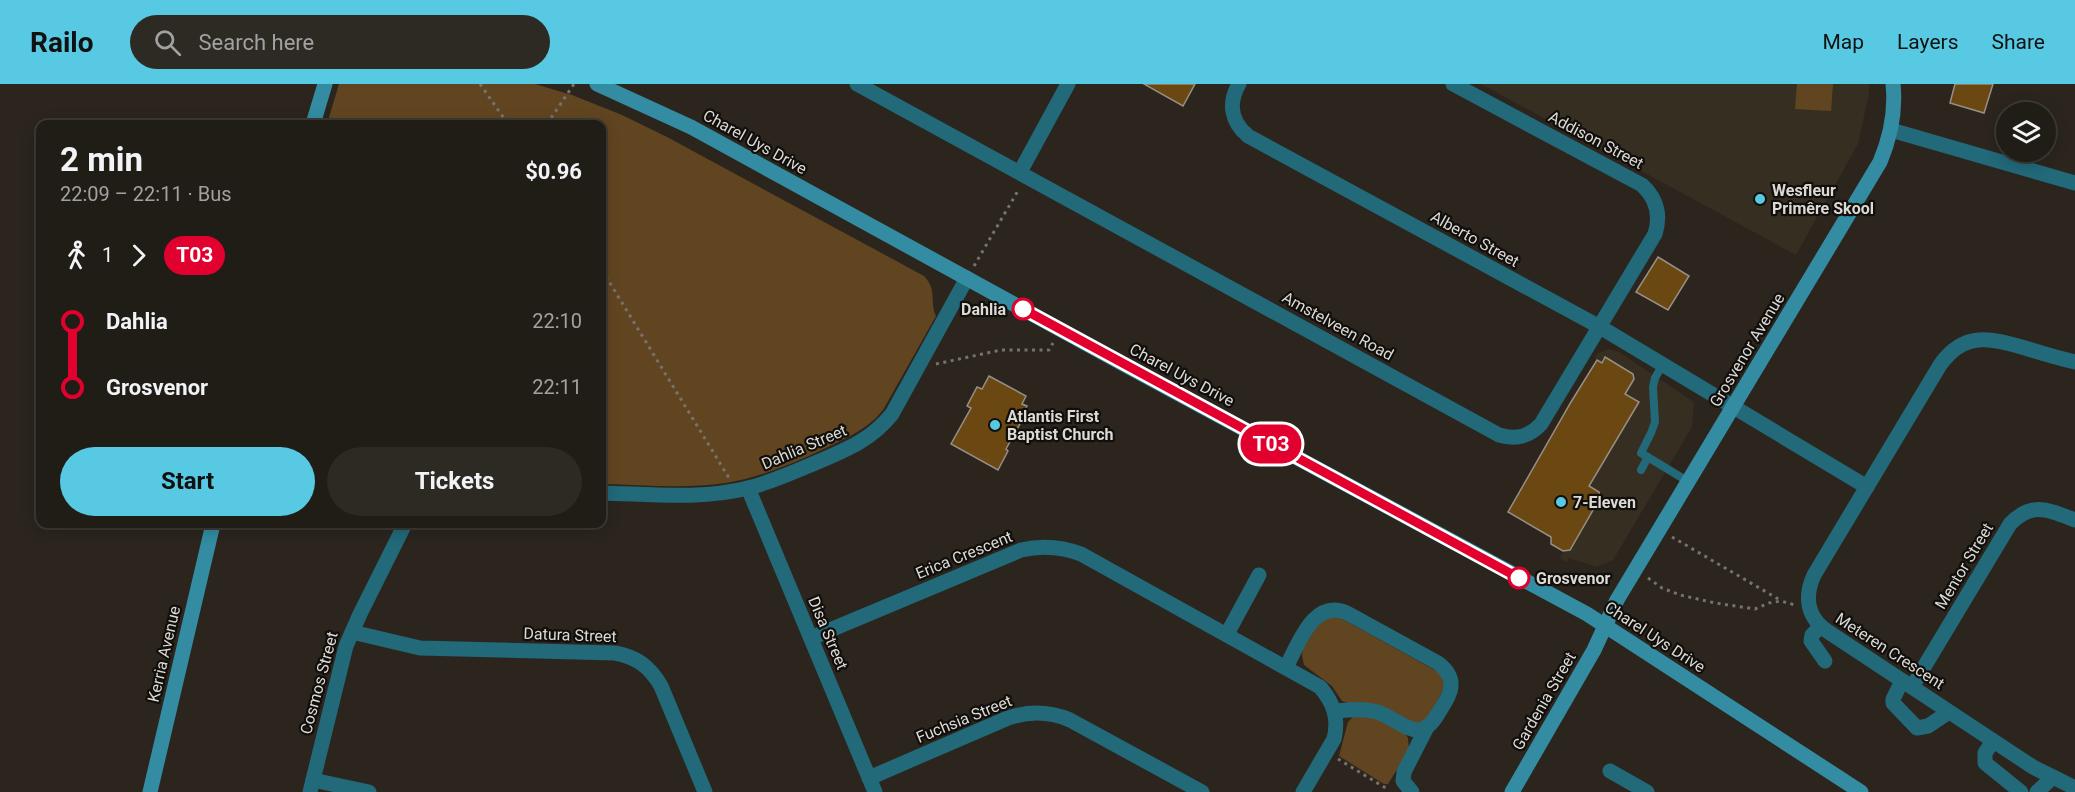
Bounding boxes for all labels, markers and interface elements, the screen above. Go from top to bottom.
search box [130,15,550,69]
text: Railo [30,26,94,59]
icon: search [151,26,184,59]
text: Search here [199,30,314,55]
text: Map [1822,30,1864,54]
text: Layers [1897,30,1958,54]
text: Share [1991,30,2045,54]
map controls [1996,102,2056,162]
button: layers [1996,102,2056,162]
street label: Charel Uys Drive [700,106,810,178]
street label: Addison Street [1545,107,1647,173]
text: 2 min [60,140,143,179]
text: $0.96 [525,159,582,184]
place label: Wesfleur Primêre Skool [1772,181,1874,218]
text: 22:09 – 22:11 · Bus [60,182,232,206]
marker: Wesfleur Primêre Skool [1753,192,1767,206]
street label: Alberto Street [1428,207,1522,271]
icon: walk [60,239,93,272]
icon: forward [122,239,155,272]
text: 1 [102,243,113,267]
text: T03 [176,243,213,267]
street label: Amstelveen Road [1279,288,1397,364]
street label: Grosvenor Avenue [1706,290,1788,410]
marker: Dahlia [1012,298,1034,320]
place label: Dahlia [961,300,1006,319]
text: Dahlia [106,309,168,334]
text: 22:10 [532,309,582,333]
street label: Charel Uys Drive [1126,339,1238,411]
text: Grosvenor [106,375,208,400]
text: 22:11 [532,375,582,399]
place label: Atlantis First Baptist Church [1007,407,1113,444]
marker: Atlantis First Baptist Church [988,418,1002,432]
street label: Dahlia Street [759,421,849,473]
line badge: T03 [1236,424,1306,464]
text: T03 [1252,432,1290,456]
button: Start [60,447,315,516]
button: Tickets [327,447,582,516]
place label: 7-Eleven [1573,493,1636,512]
marker: 7-Eleven [1554,495,1568,509]
street label: Mentor Street [1931,519,1997,613]
street label: Erica Crescent [913,527,1015,583]
marker: Grosvenor [1508,567,1530,589]
place label: Grosvenor [1536,569,1610,588]
street label: Disa Street [804,594,852,672]
street label: Charel Uys Drive [1601,598,1709,676]
street label: Kerria Avenue [144,604,184,704]
street label: Meteren Crescent [1832,609,1948,693]
street label: Datura Street [523,624,617,646]
street label: Cosmos Street [296,630,342,736]
street label: Gardenia Street [1508,649,1580,753]
street label: Fuchsia Street [913,691,1015,747]

